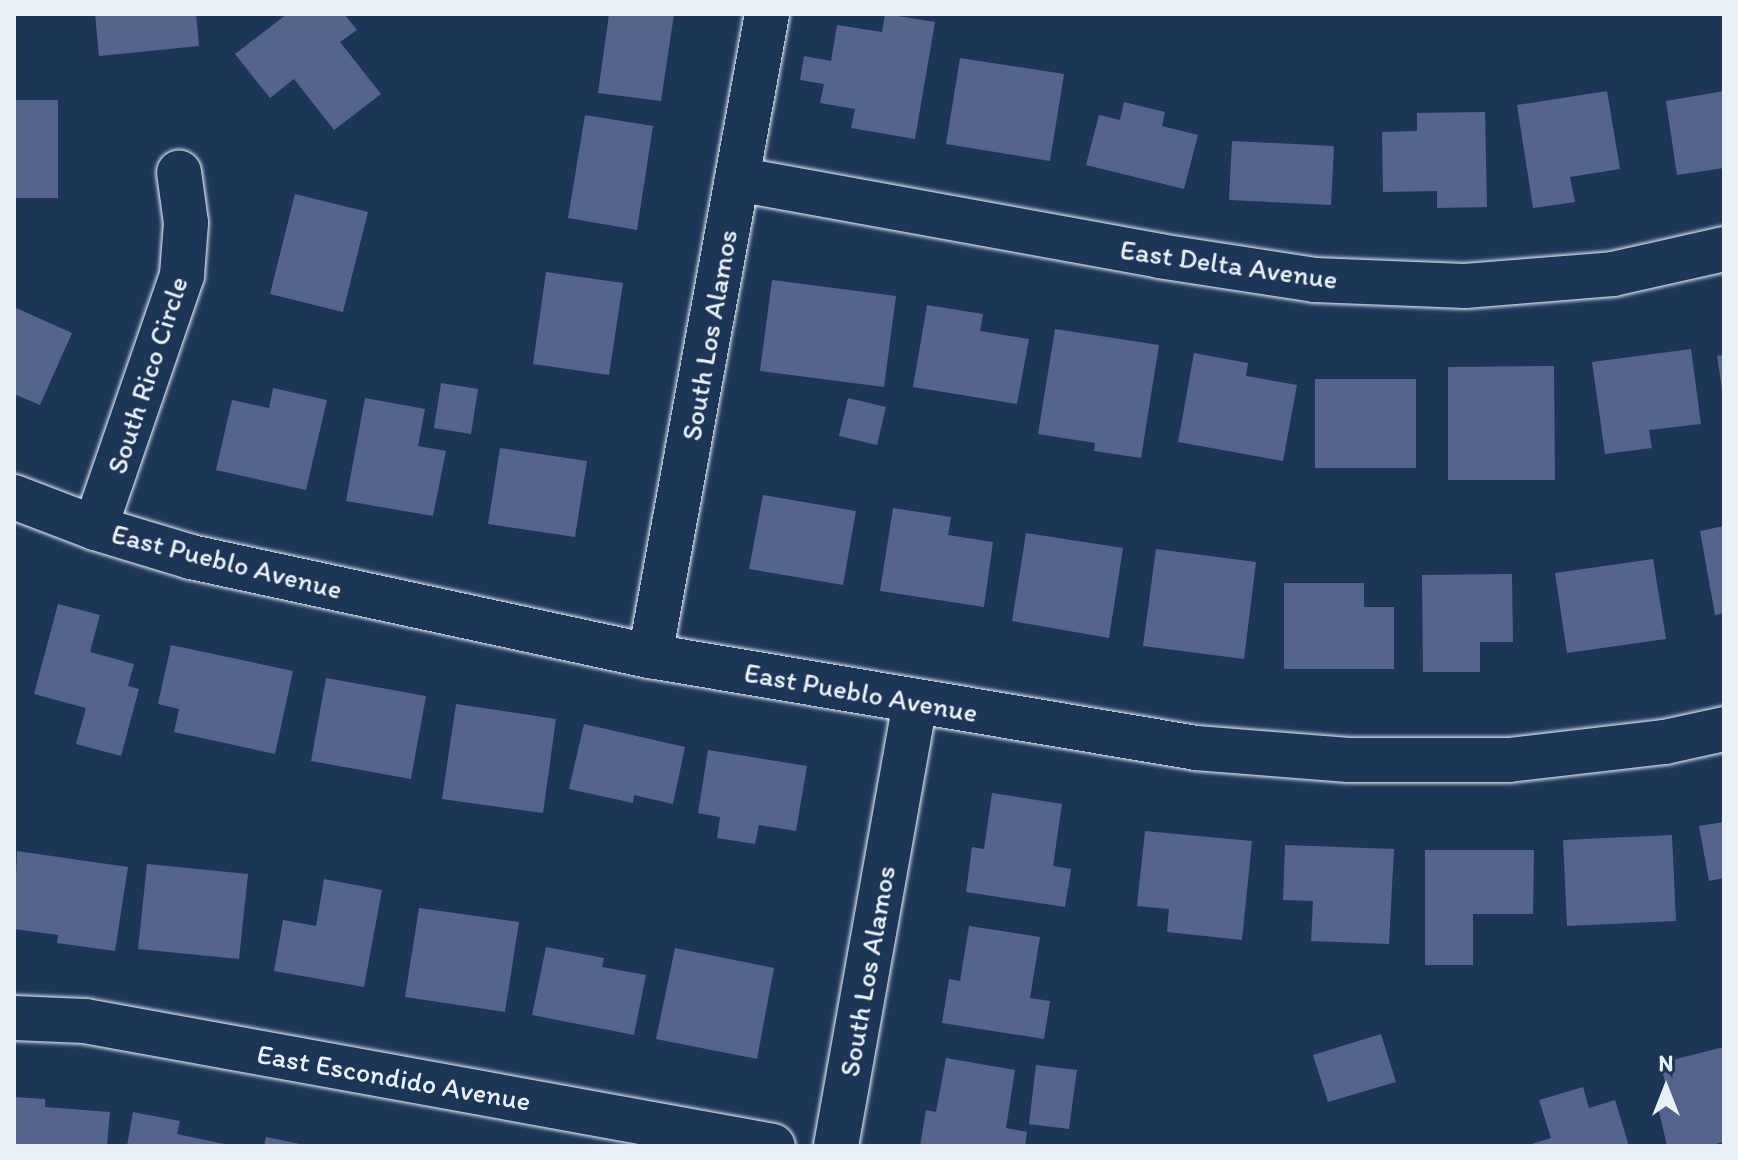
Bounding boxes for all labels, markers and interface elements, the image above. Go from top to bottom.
street label: South Los Alamos [674,227,744,443]
street label: East Delta Avenue [1119,232,1339,296]
street label: South Rico Circle [99,273,195,477]
street label: East Pueblo Avenue [109,516,345,606]
street label: East Pueblo Avenue [743,655,979,729]
street label: South Los Alamos [832,863,902,1079]
street label: East Escondido Avenue [255,1037,533,1117]
north arrow [1626,1048,1706,1128]
text: N [1659,1050,1673,1077]

